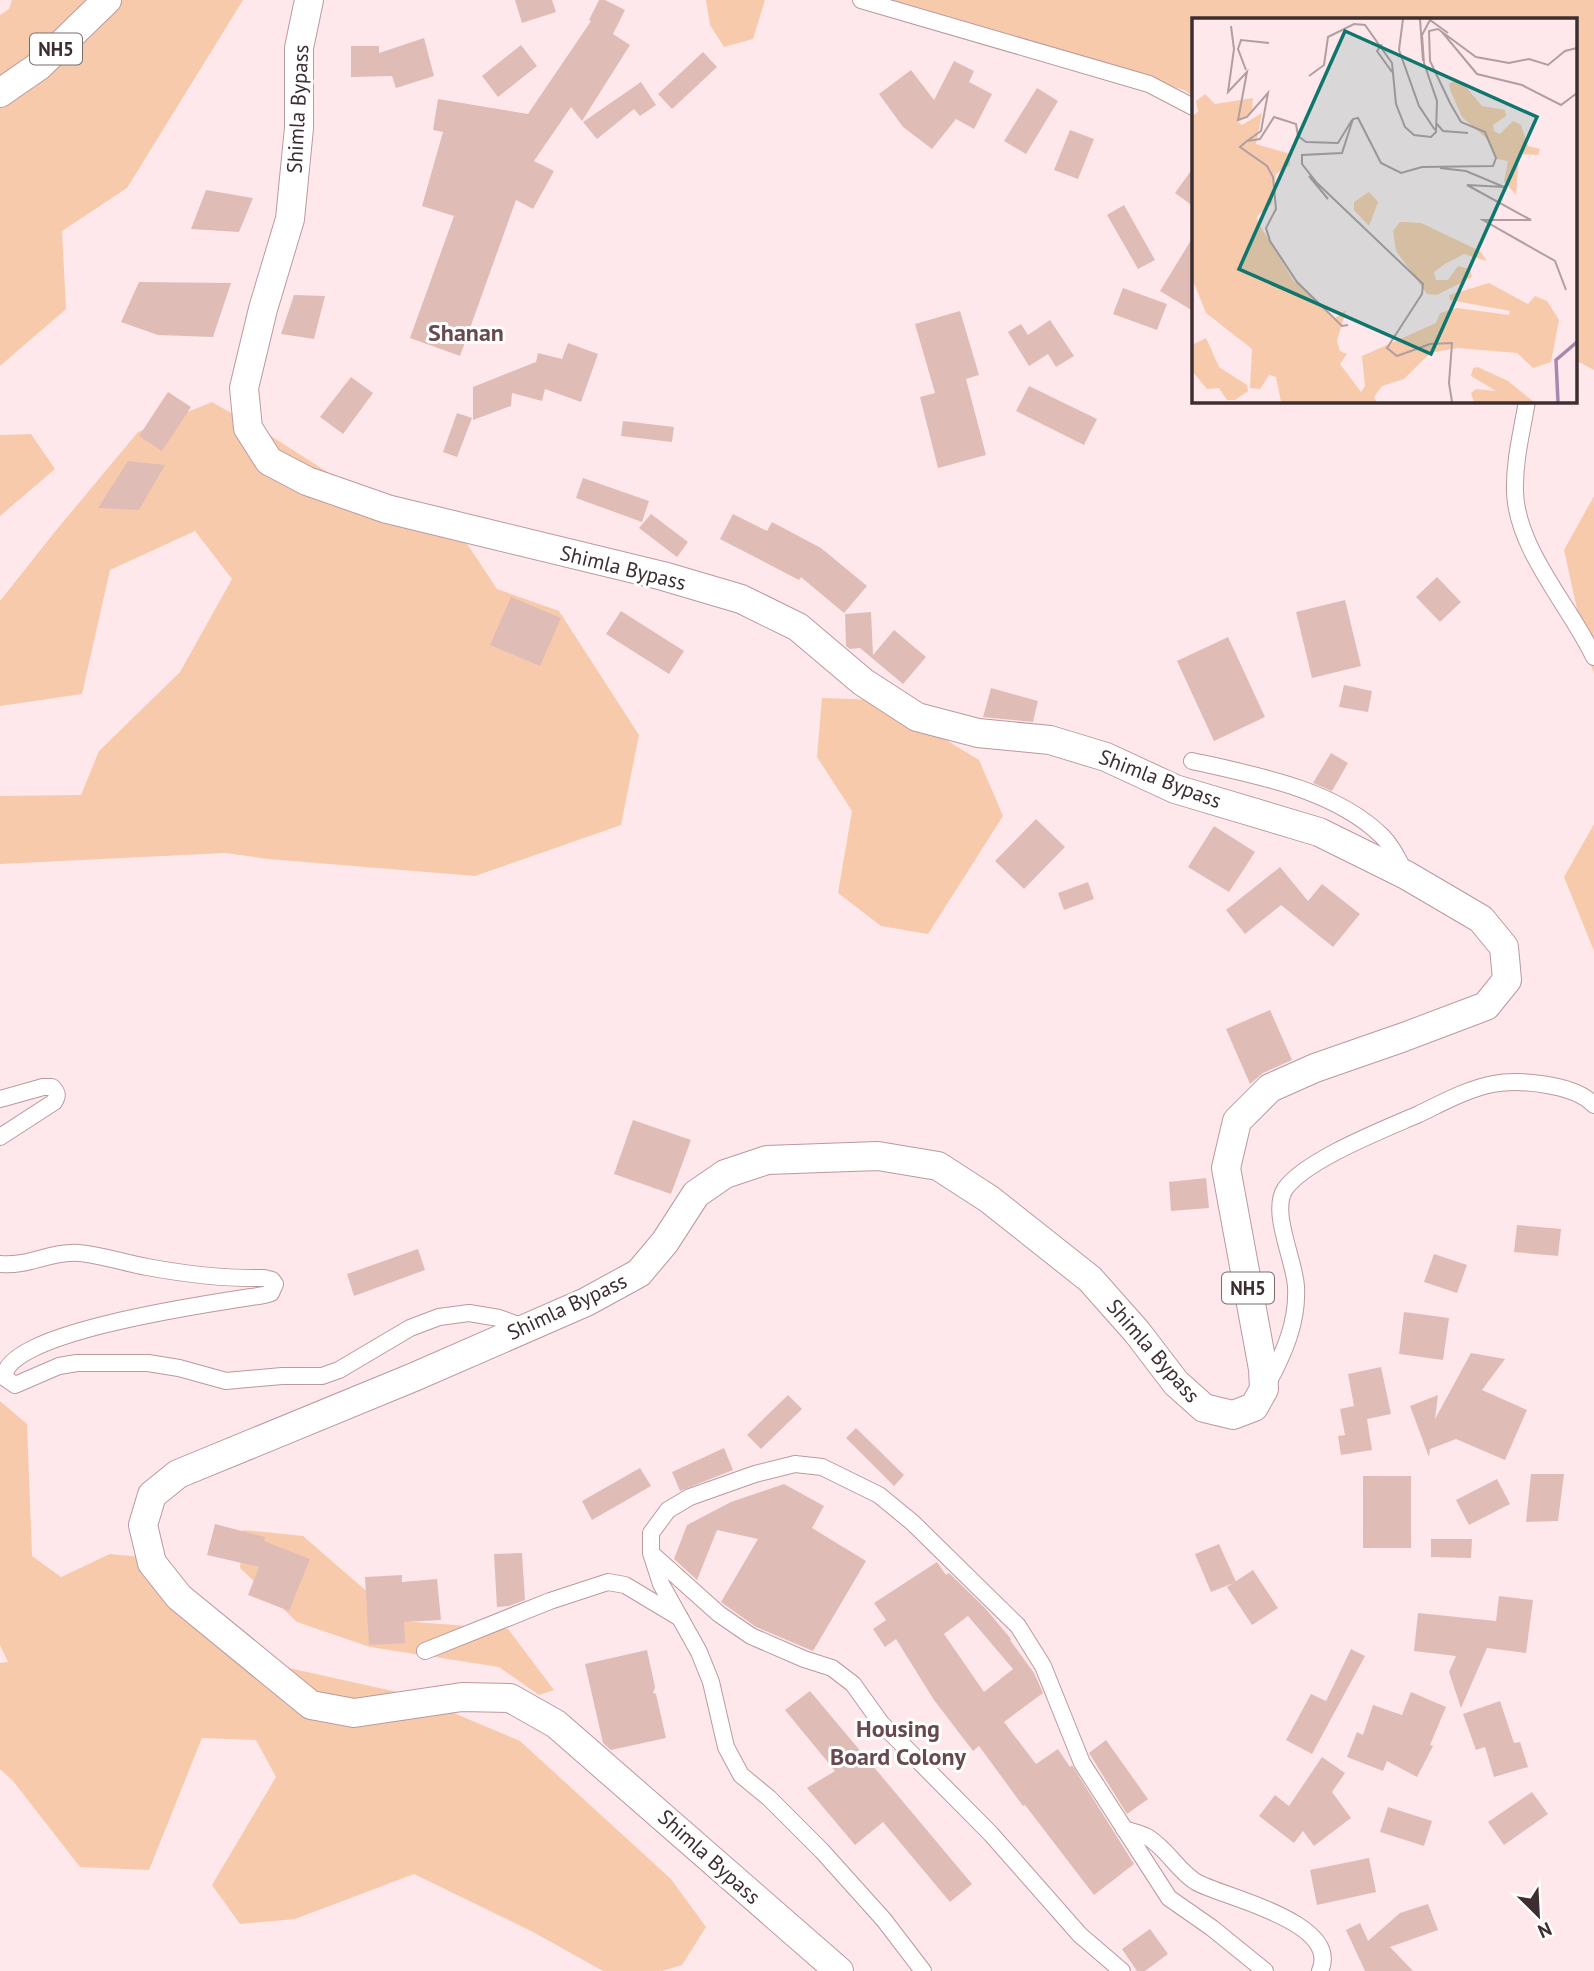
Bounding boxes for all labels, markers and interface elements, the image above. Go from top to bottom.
inset map [1192,18,1576,402]
road number: NH5 [30,34,82,64]
street label: Shimla Bypass [281,44,314,174]
district label: Shanan [428,317,504,348]
street label: Shimla Bypass [557,539,689,596]
street label: Shimla Bypass [1095,743,1225,814]
street label: Shimla Bypass [503,1267,631,1346]
road number: NH5 [1222,1272,1274,1304]
street label: Shimla Bypass [1101,1293,1206,1408]
district label: Housing Board Colony [830,1713,967,1772]
street label: Shimla Bypass [652,1803,766,1910]
north arrow [1503,1880,1573,1950]
text: N [1534,1917,1555,1944]

